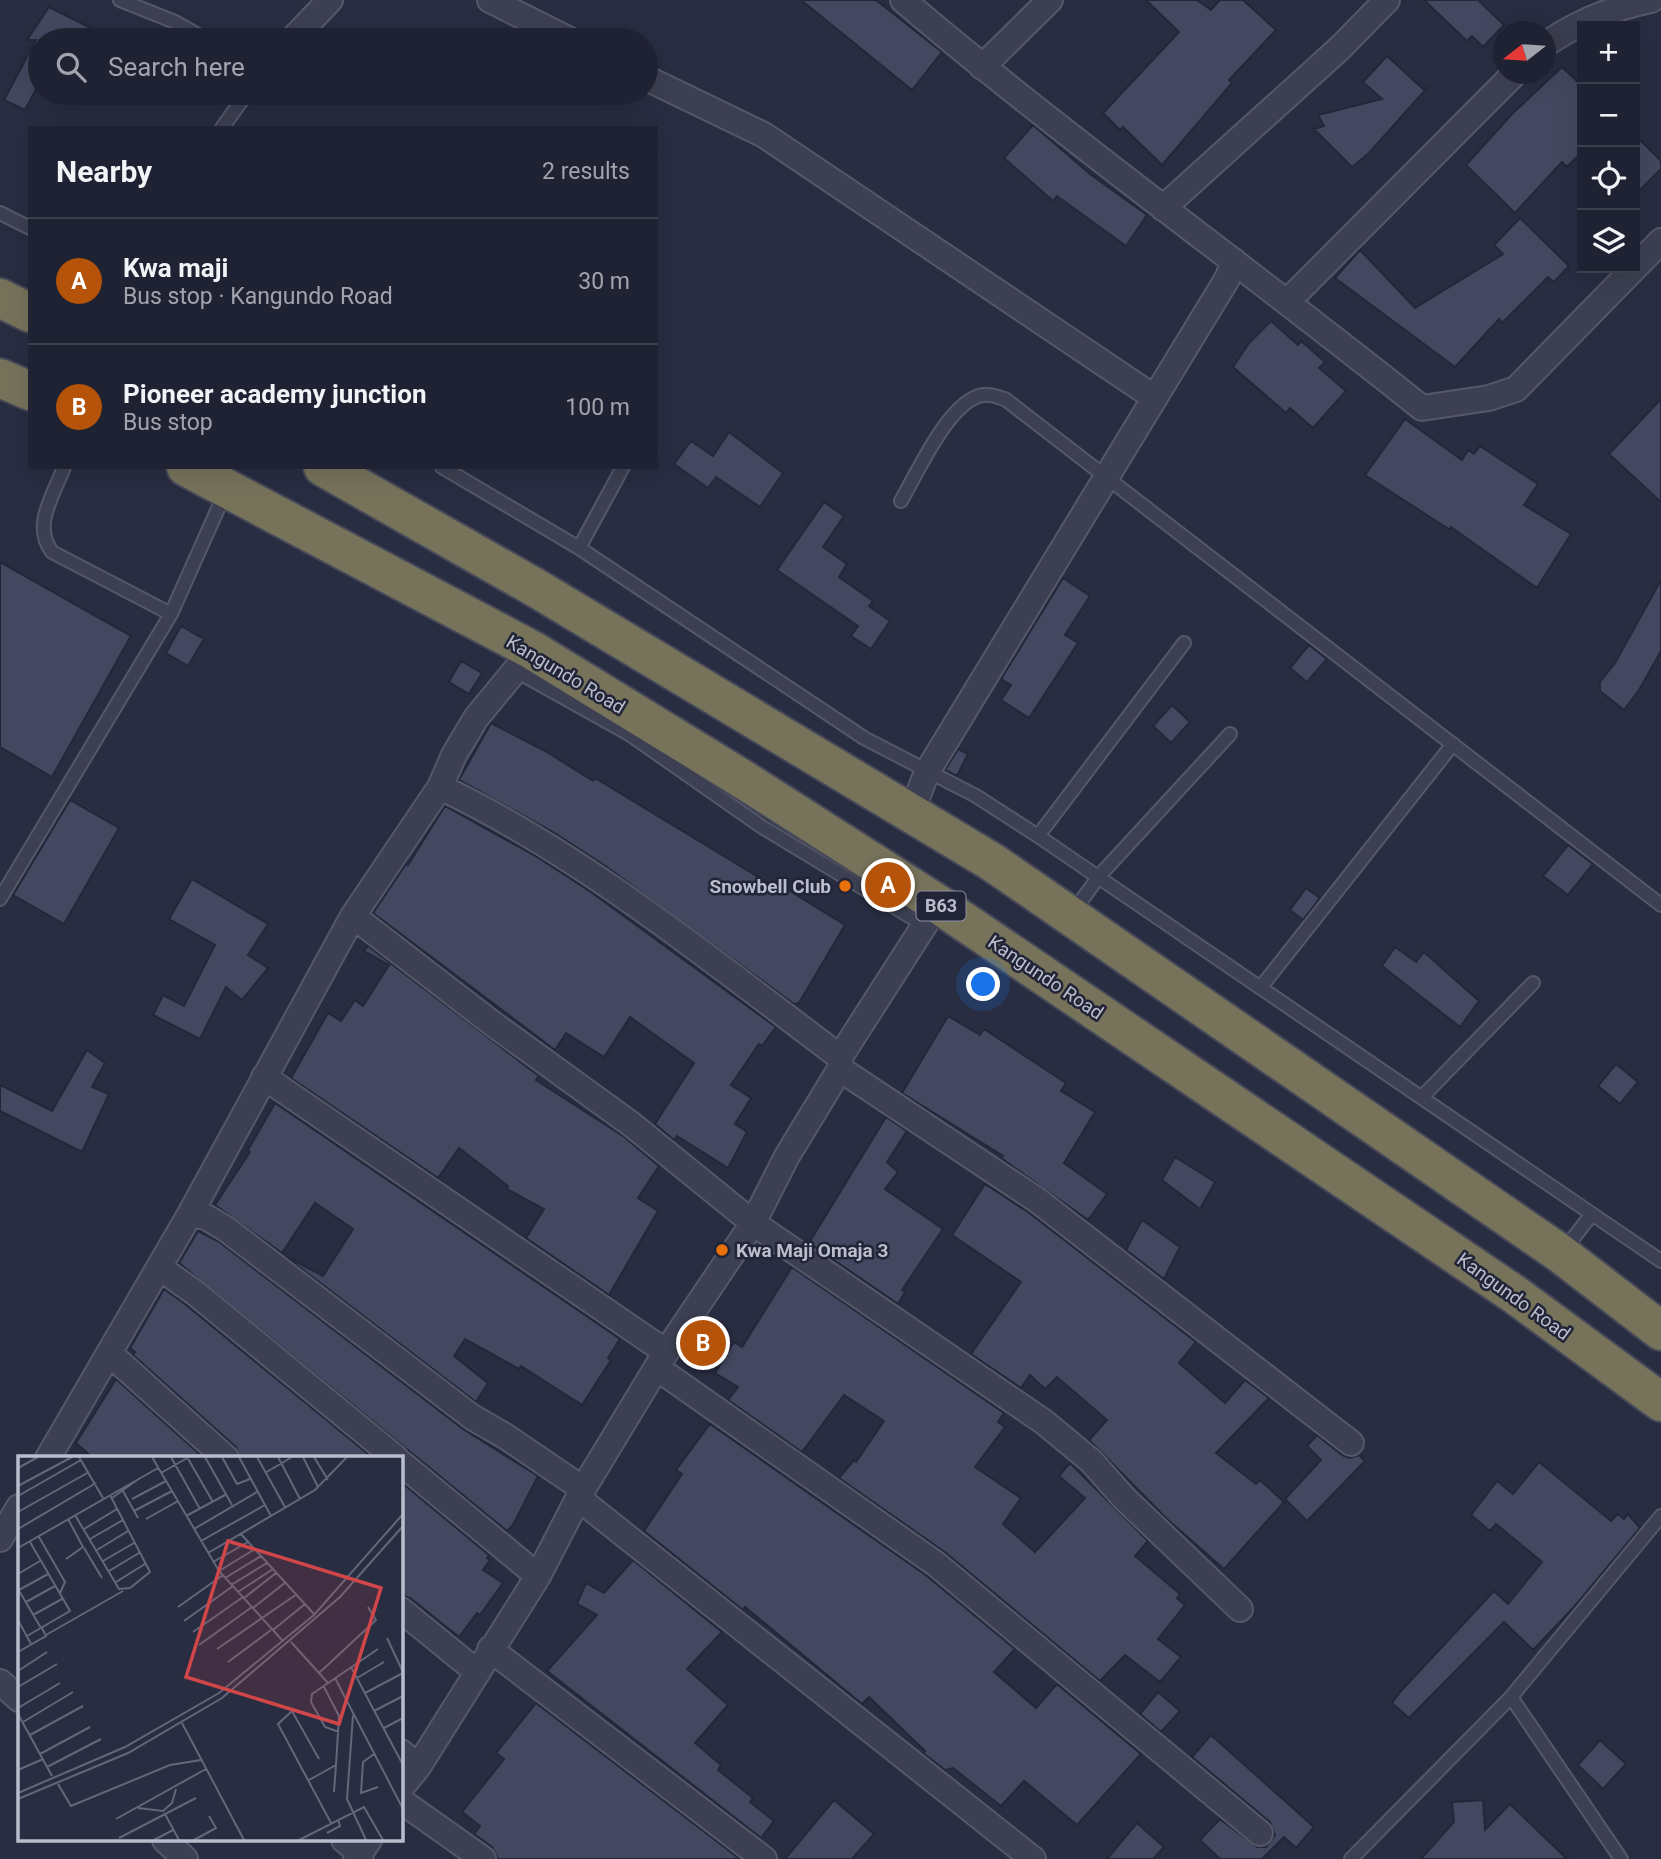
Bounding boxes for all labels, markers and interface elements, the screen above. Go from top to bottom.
north arrow [1493,21,1556,84]
map controls [1577,21,1640,273]
button: + [1577,21,1640,84]
search box [28,28,658,105]
icon: search [52,48,90,86]
text: Search here [108,52,245,82]
button: − [1577,84,1640,147]
button: locate [1577,147,1640,210]
text: Nearby [56,154,152,189]
text: 2 results [542,158,630,185]
button: layers [1577,210,1640,273]
text: Kwa maji [123,253,228,283]
text: A [71,268,87,295]
text: 30 m [578,268,630,295]
text: Bus stop · Kangundo Road [123,283,393,310]
text: Pioneer academy junction [123,379,426,409]
text: B [72,394,86,421]
text: 100 m [565,394,630,421]
text: Bus stop [123,409,213,436]
street label: Kangundo Road [502,630,629,719]
pin: A [865,859,911,911]
place label: Snowbell Club [709,875,831,898]
marker: Snowbell Club [837,878,853,894]
road number: B63 [916,891,965,920]
street label: Kangundo Road [984,930,1108,1024]
your location [966,967,1000,1001]
place label: Kwa Maji Omaja 3 [736,1239,888,1262]
marker: Kwa Maji Omaja 3 [714,1242,730,1258]
street label: Kangundo Road [1453,1248,1575,1345]
pin: B [680,1317,726,1369]
inset map [18,1456,402,1842]

